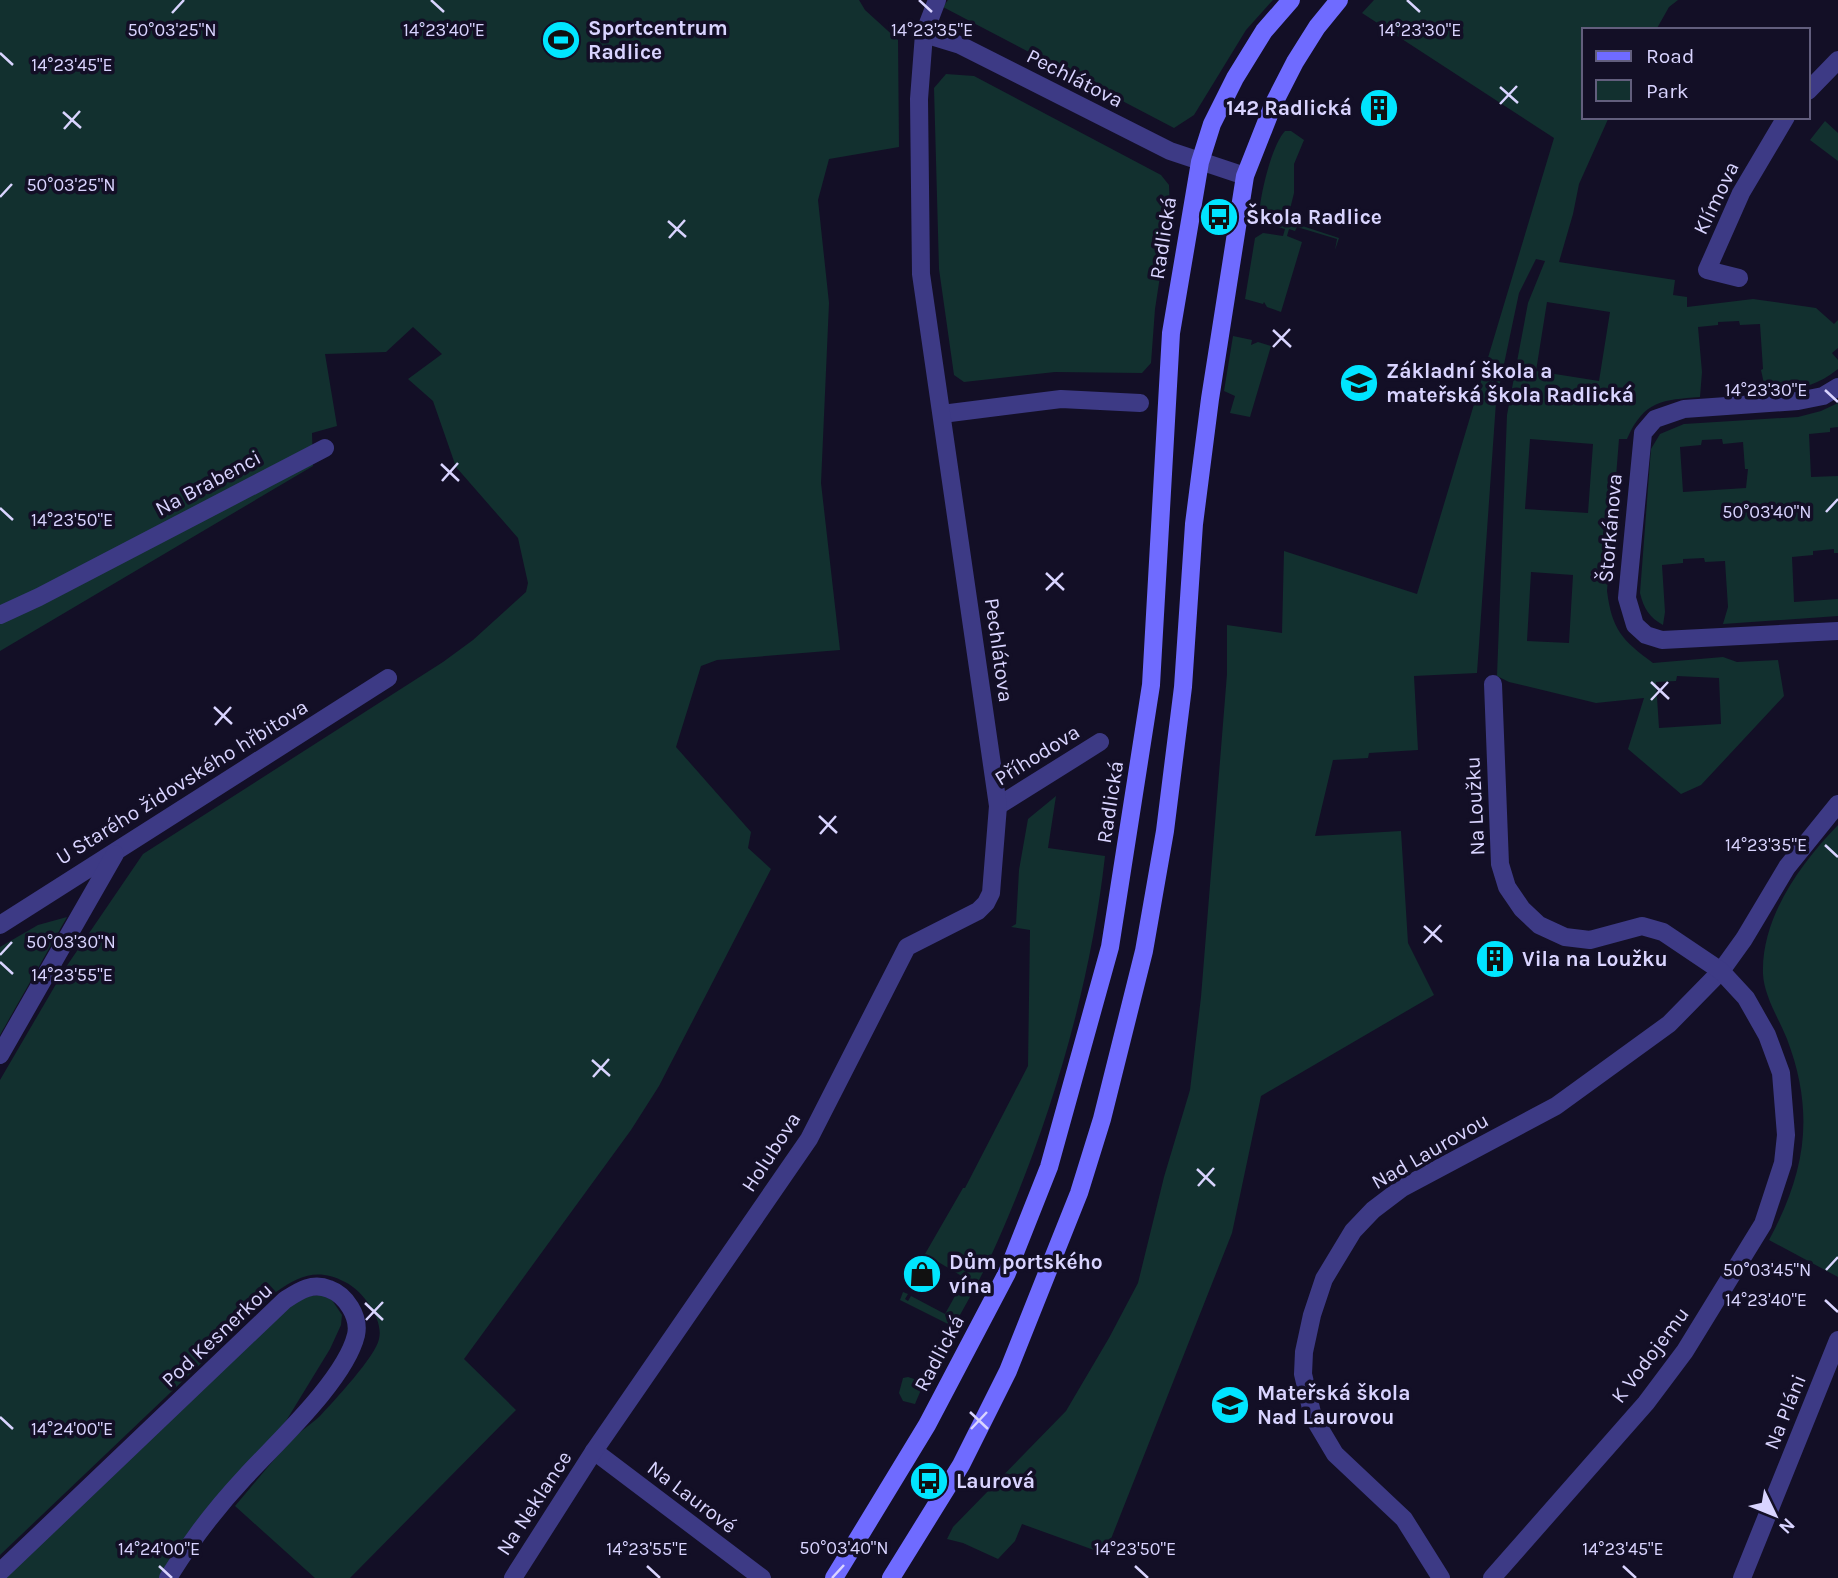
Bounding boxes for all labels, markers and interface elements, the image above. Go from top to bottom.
place label: Sportcentrum Radlice [588,16,728,64]
text: 50°03'25"N [127,19,217,41]
text: 14°23'40"E [403,19,485,41]
sports icon: Sportcentrum Radlice [540,19,582,61]
text: 14°23'35"E [891,19,973,41]
text: 14°23'30"E [1379,19,1461,41]
legend [1582,28,1810,119]
street label: Pechlátova [1023,44,1127,112]
text: Road [1646,44,1694,68]
text: 14°23'45"E [31,54,113,76]
text: Park [1646,79,1689,103]
building icon: 142 Radlická [1358,87,1400,129]
place label: 142 Radlická [1226,96,1352,120]
street label: Klímova [1688,158,1744,238]
text: 50°03'25"N [26,174,116,196]
street label: Radlická [1145,195,1181,281]
bus stop icon: Škola Radlice [1198,196,1240,238]
place label: Škola Radlice [1246,203,1382,229]
place label: Základní škola a mateřská škola Radlická [1386,359,1634,407]
school or university icon: Základní škola a mateřská škola Radlická [1338,362,1380,404]
text: 14°23'30"E [1725,379,1807,401]
street label: Na Brabenci [151,445,265,521]
street label: Štorkánova [1593,472,1627,584]
text: 50°03'40"N [1722,501,1812,523]
text: 14°23'50"E [31,509,113,531]
street label: Pechlátova [980,596,1018,704]
street label: U Starého židovského hřbitova [52,694,312,870]
street label: Příhodova [990,719,1084,791]
street label: Na Loužku [1460,756,1490,856]
street label: Radlická [1092,759,1128,845]
text: 14°23'35"E [1725,834,1807,856]
text: 50°03'30"N [26,931,116,953]
building icon: Vila na Loužku [1474,938,1516,980]
place label: Vila na Loužku [1522,947,1668,971]
text: 14°23'55"E [31,964,113,986]
street label: Holubova [736,1108,806,1196]
street label: Nad Laurovou [1367,1108,1493,1194]
place label: Dům portského vína [949,1250,1103,1298]
shop icon: Dům portského vína [901,1253,943,1295]
text: 50°03'45"N [1723,1259,1811,1281]
street label: Pod Kesnerkou [157,1278,277,1392]
text: 14°23'40"E [1725,1289,1807,1311]
street label: K Vodojemu [1606,1302,1694,1408]
street label: Radlická [909,1311,969,1395]
street label: Na Pláni [1759,1371,1811,1453]
place label: Mateřská škola Nad Laurovou [1257,1381,1410,1429]
school or university icon: Mateřská škola Nad Laurovou [1209,1384,1251,1426]
text: 14°24'00"E [31,1418,113,1440]
street label: Na Neklance [491,1446,577,1560]
street label: Na Laurové [643,1456,741,1538]
bus stop icon: Laurová [908,1460,950,1502]
place label: Laurová [956,1469,1035,1493]
north arrow [1740,1480,1810,1550]
text: N [1774,1513,1799,1538]
text: 50°03'40"N [799,1537,889,1559]
text: 14°24'00"E [118,1538,200,1560]
text: 14°23'55"E [606,1538,688,1560]
text: 14°23'50"E [1094,1538,1176,1560]
text: 14°23'45"E [1582,1538,1664,1560]

